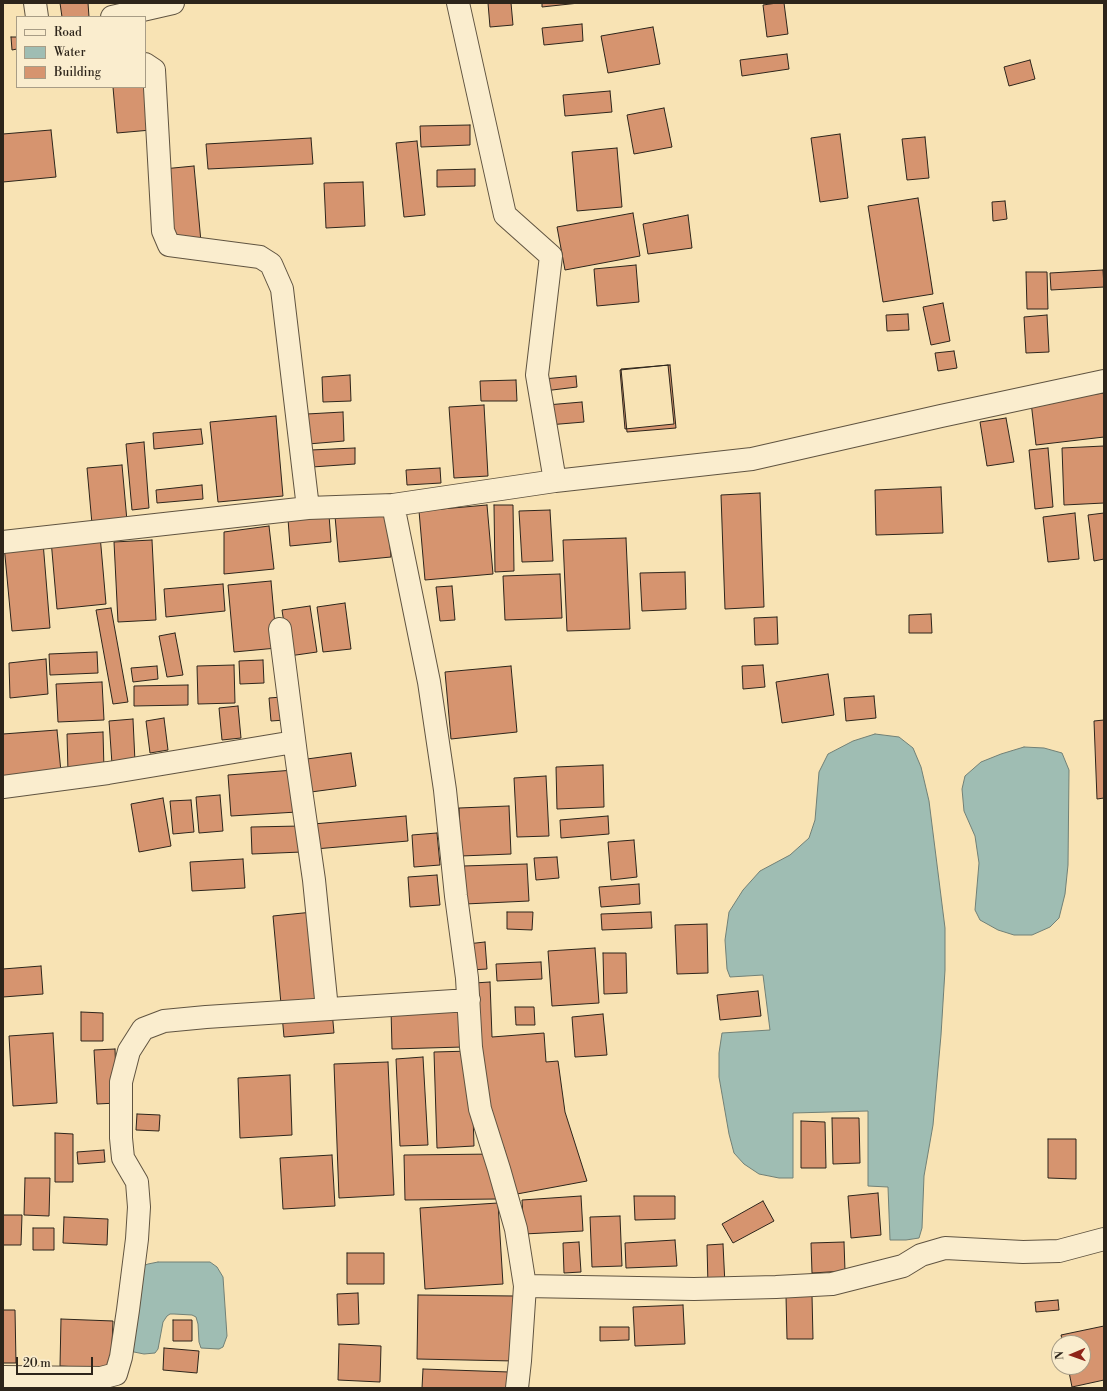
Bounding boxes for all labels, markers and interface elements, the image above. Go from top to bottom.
legend [16,16,146,88]
text: Road [54,25,82,40]
text: Water [54,45,86,60]
text: Building [54,65,101,80]
north arrow [1051,1335,1091,1375]
scale bar [18,1349,95,1375]
text: N [1053,1351,1067,1360]
text: 20 m [23,1356,51,1371]

